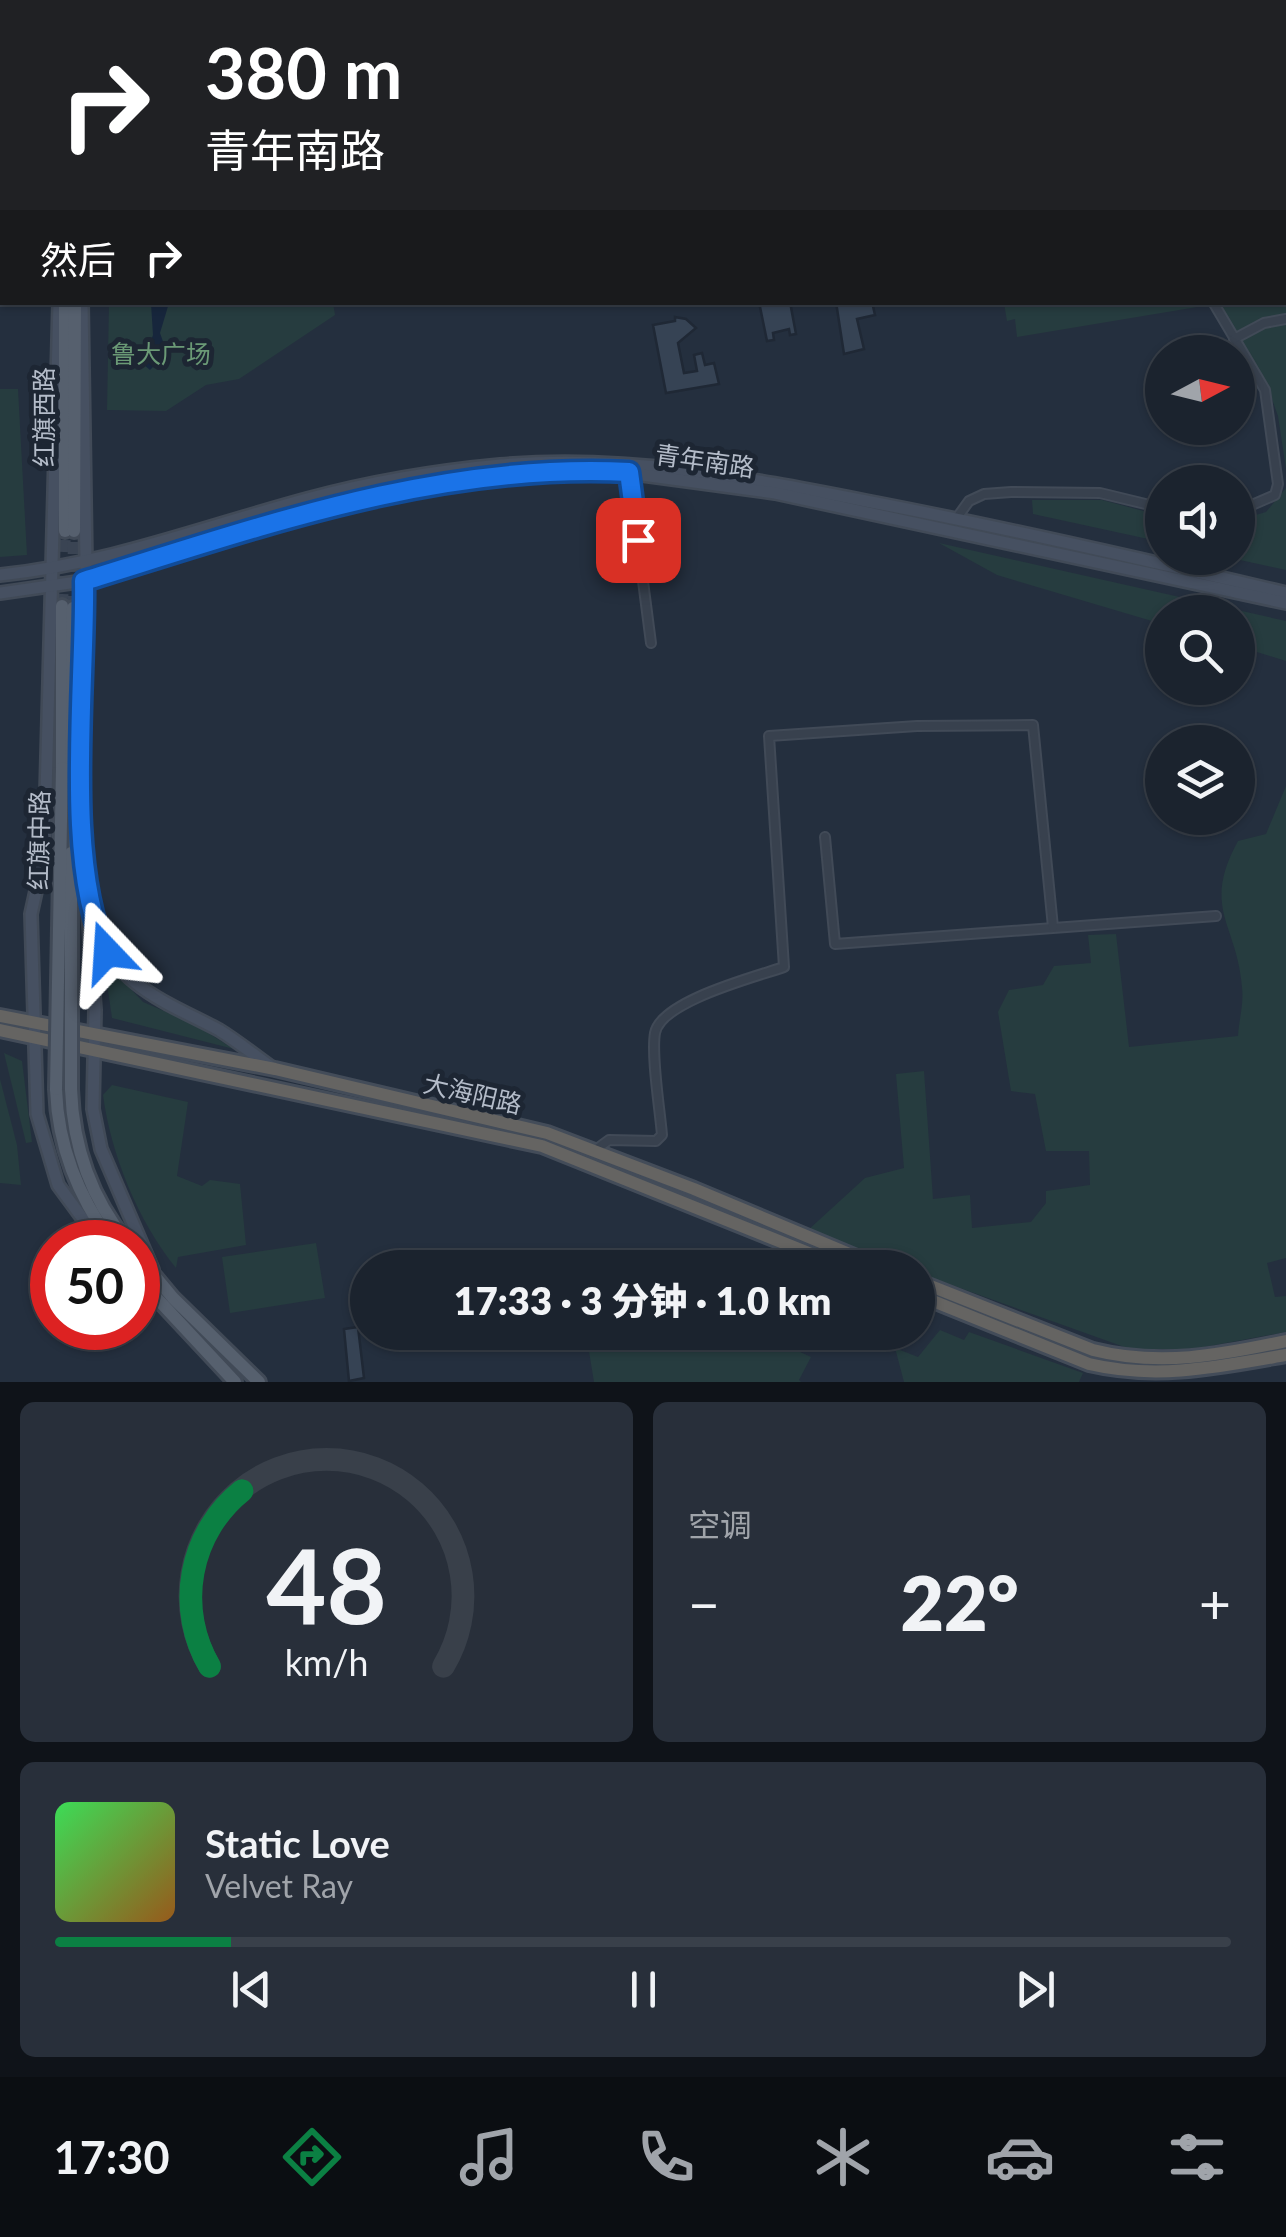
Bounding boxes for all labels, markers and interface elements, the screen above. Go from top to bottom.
text: 380 m [205,30,402,114]
icon: right [40,40,170,170]
text: 青年南路 [205,123,385,177]
icon: right [136,230,191,285]
text: 然后 [40,236,116,282]
north arrow [1145,335,1255,445]
map controls [1145,335,1255,835]
park label: 鲁大广场 [111,338,211,368]
street label: 红旗西路 [28,367,58,467]
street label: 青年南路 [653,438,757,482]
button: sound [1145,465,1255,575]
pin [596,498,681,583]
icon: arrive [611,513,666,568]
button: search [1145,595,1255,705]
button: layers [1145,725,1255,835]
street label: 红旗中路 [22,790,54,890]
position arrow [55,900,159,1004]
street label: 大海阳路 [421,1067,525,1119]
speed limit sign: 50 [30,1220,160,1350]
text: 17:33 · 3 分钟 · 1.0 km [454,1277,831,1323]
text: 空调 [688,1505,752,1544]
text: 48 [266,1521,387,1646]
text: 22° [900,1557,1019,1647]
text: − [688,1570,720,1636]
text: + [1199,1570,1231,1636]
text: km/h [285,1641,368,1684]
text: Static Love [205,1820,390,1866]
text: Velvet Ray [205,1866,353,1905]
icon: previous [224,1962,279,2017]
icon: pause [616,1962,671,2017]
icon: next [1008,1962,1063,2017]
icon: directions [277,2122,347,2192]
icon: music [454,2122,524,2192]
icon: phone [631,2122,701,2192]
icon: climate [808,2122,878,2192]
icon: car [985,2122,1055,2192]
icon: filters [1162,2122,1232,2192]
text: 17:30 [54,2130,170,2184]

